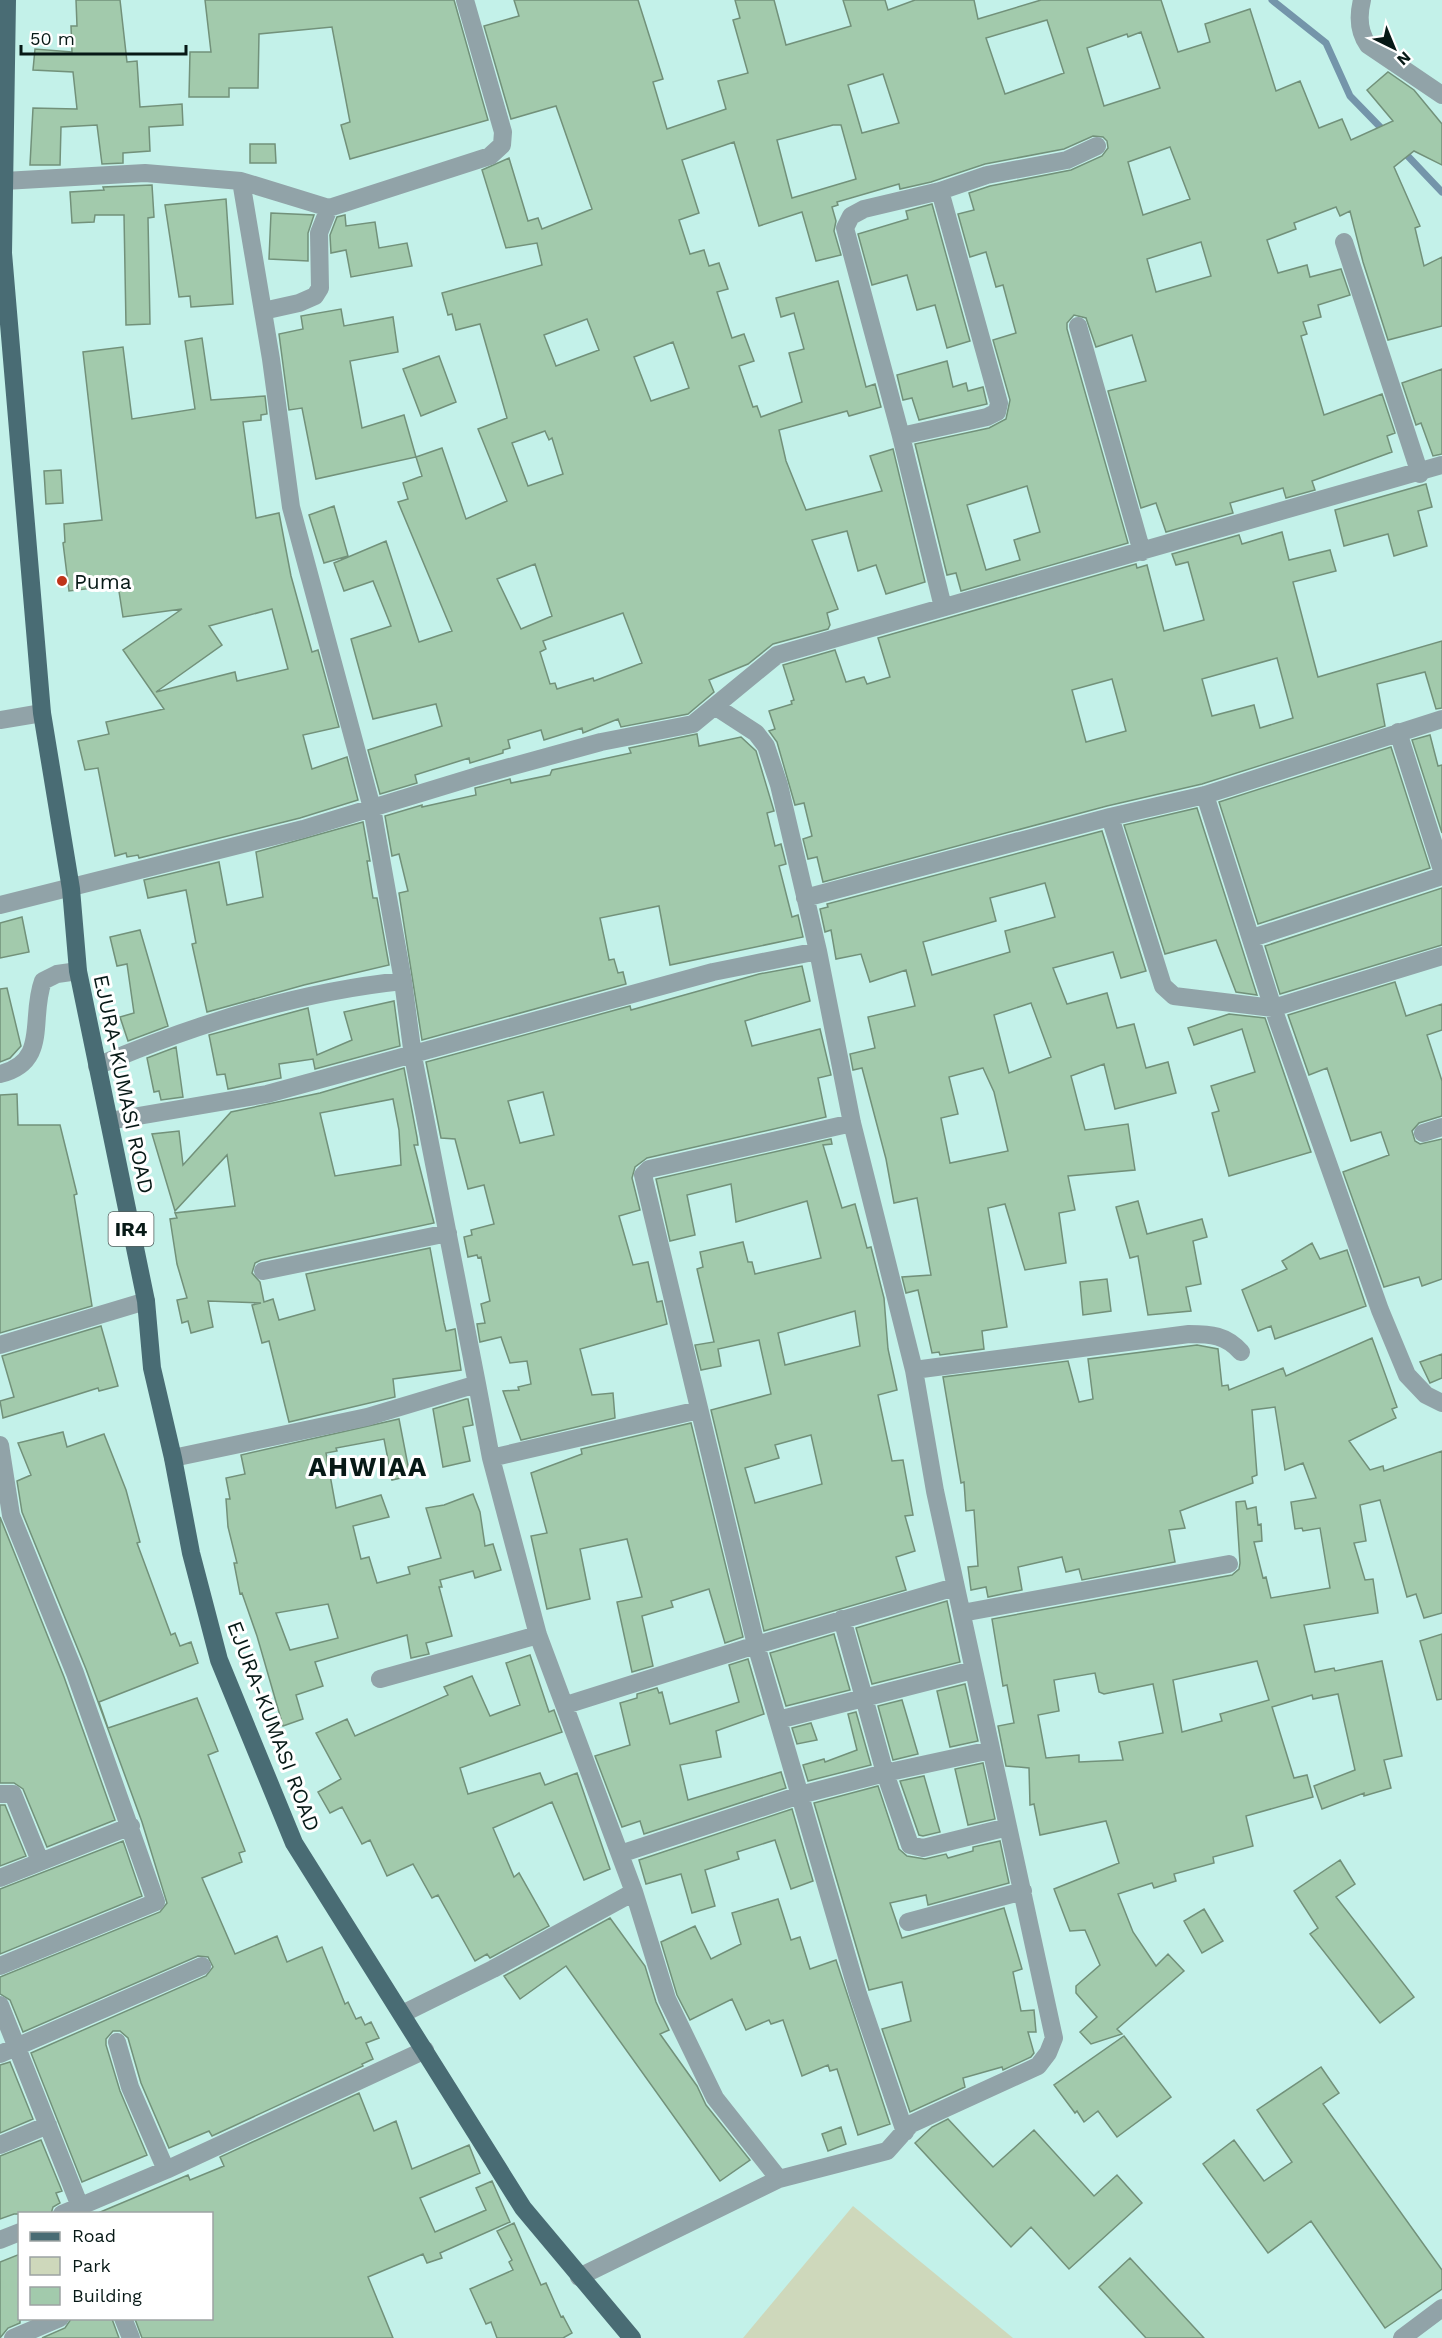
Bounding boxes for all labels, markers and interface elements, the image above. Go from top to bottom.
scale bar [21,18,186,56]
north arrow [1364,18,1424,78]
text: 50 m [30,28,75,49]
text: N [1393,48,1415,70]
place label: Puma [74,569,132,594]
marker: Puma [55,574,69,588]
street label: EJURA-KUMASI ROAD [89,972,159,1196]
road number: IR4 [108,1212,154,1246]
district label: AHWIAA [308,1451,428,1483]
street label: EJURA-KUMASI ROAD [222,1617,326,1835]
legend [18,2212,213,2320]
text: Road [72,2225,116,2246]
text: Park [72,2255,111,2276]
text: Building [72,2285,142,2306]

